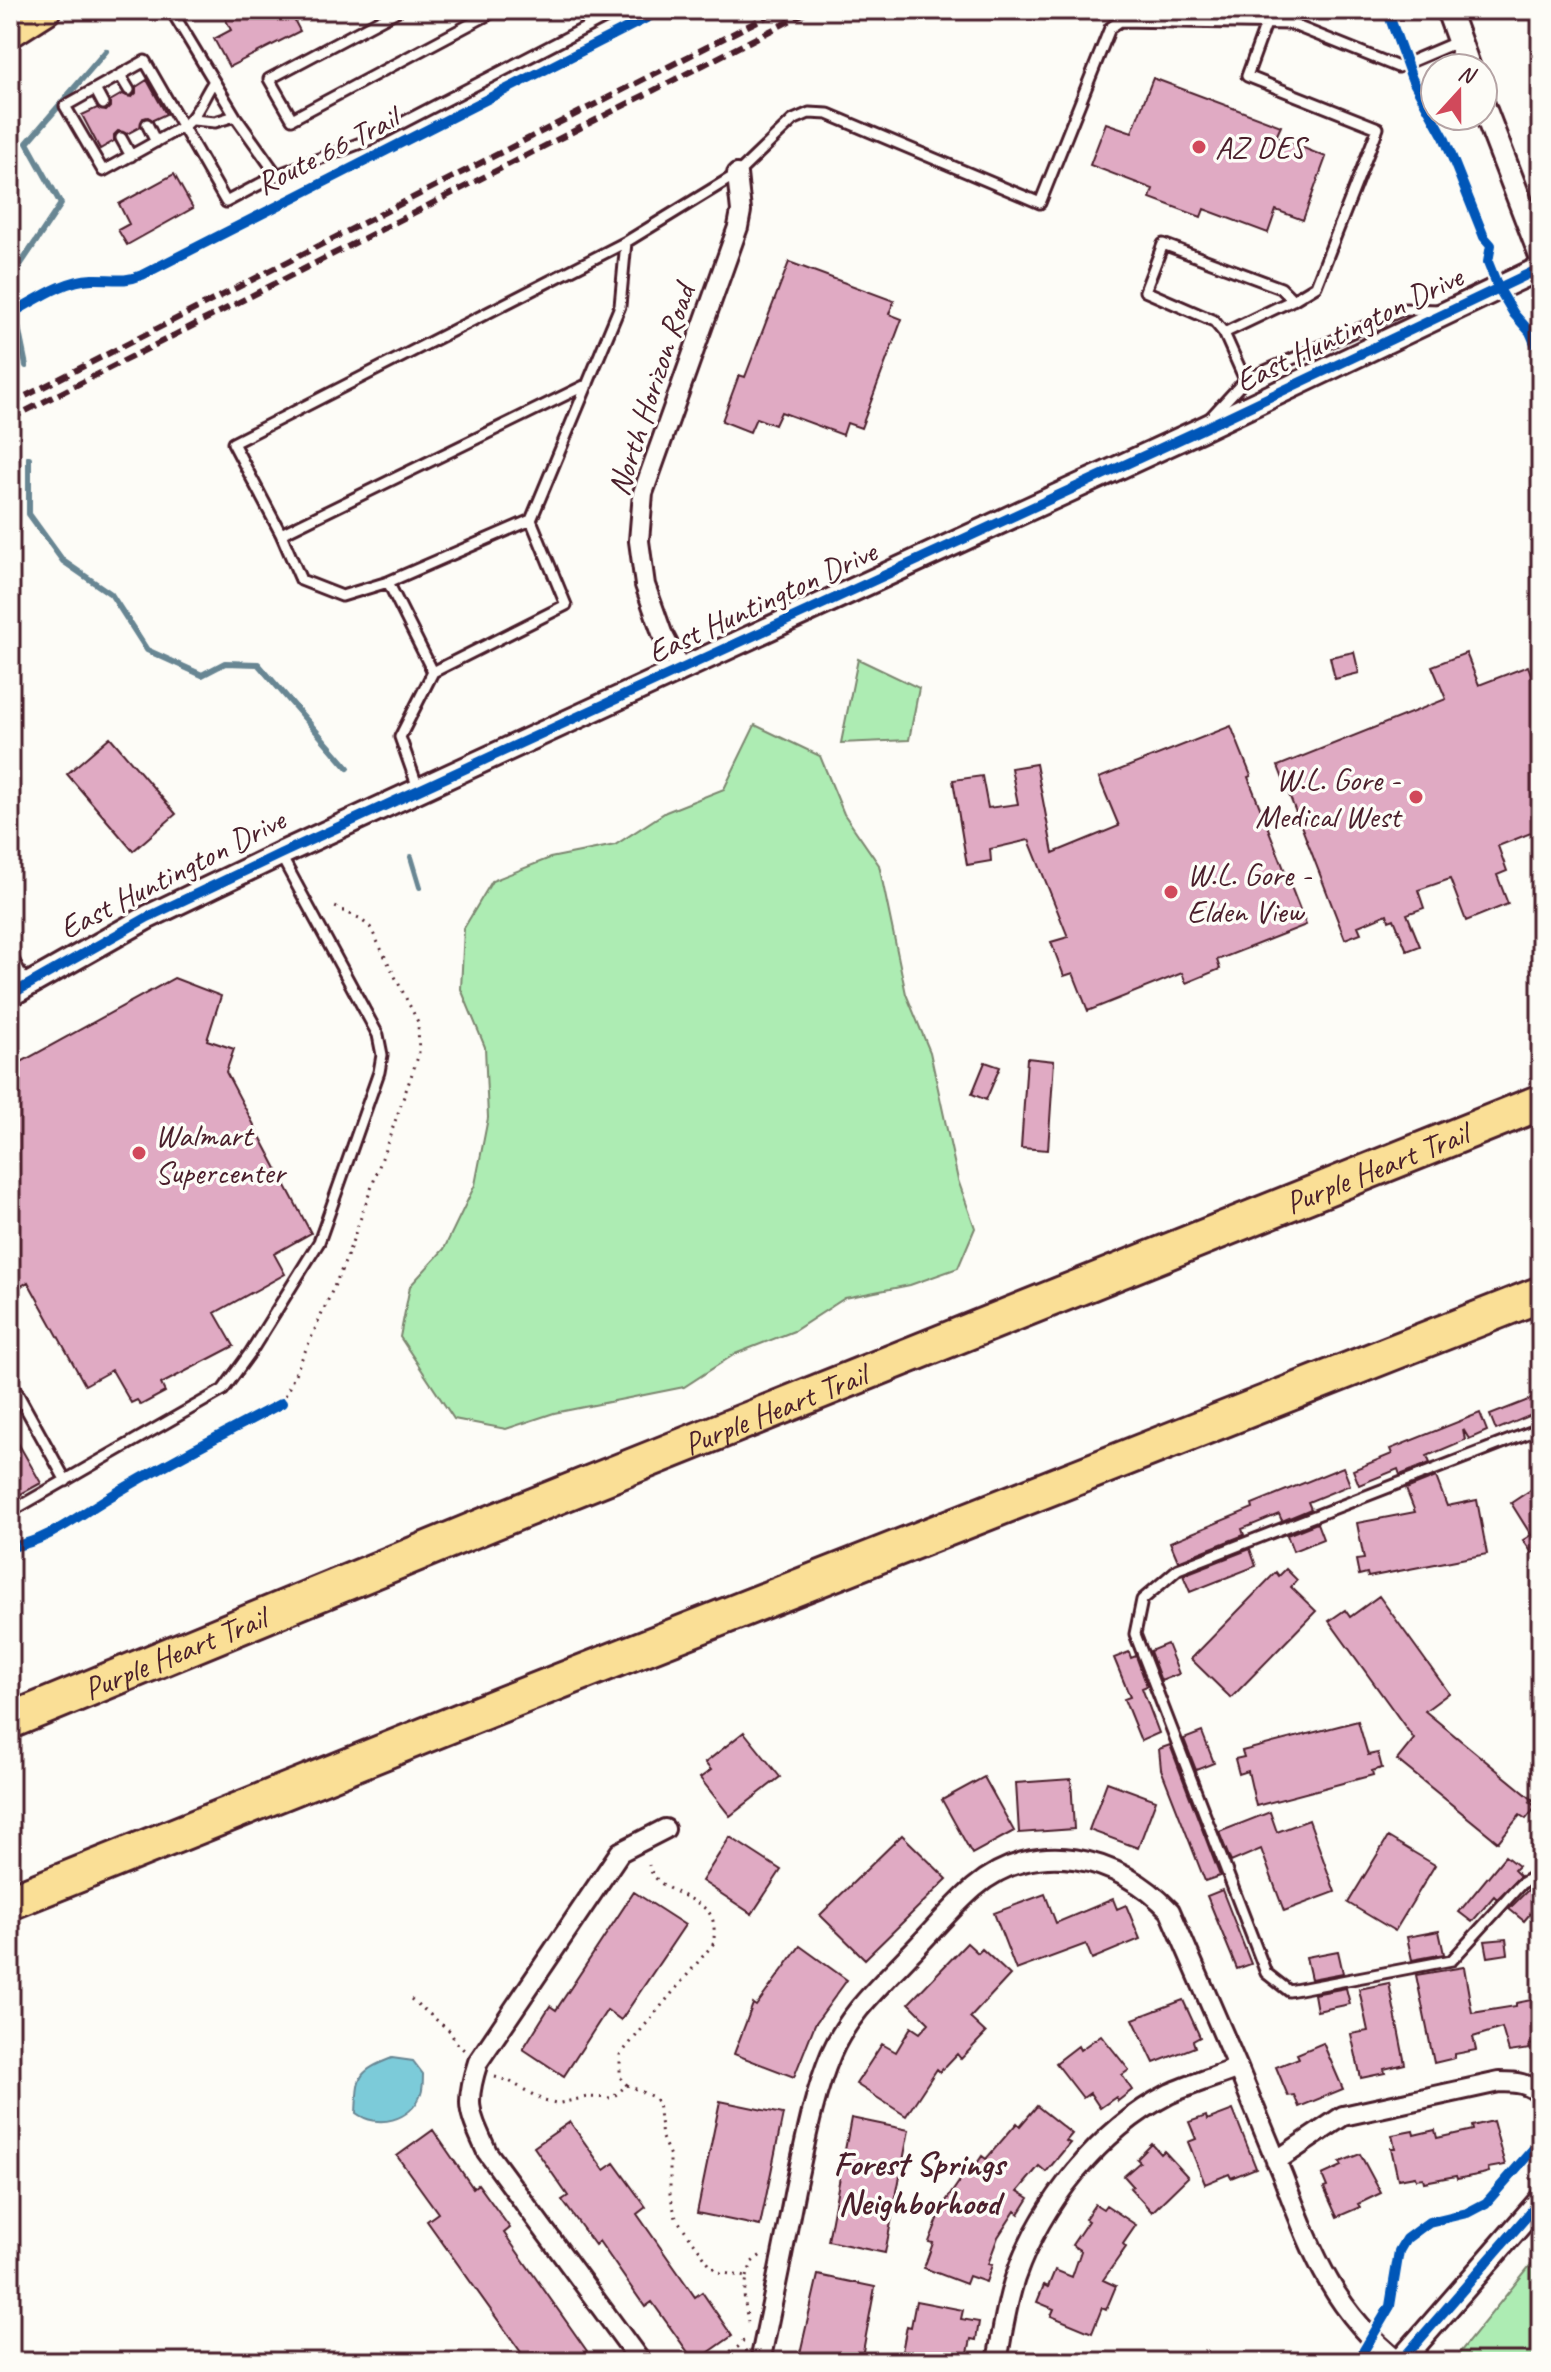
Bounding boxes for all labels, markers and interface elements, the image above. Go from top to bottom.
north arrow [1419,52,1499,132]
text: N [1454,59,1480,91]
street label: Route 66 Trail [249,95,410,204]
place label: AZ DES [1215,127,1310,168]
marker: AZ DES [1190,138,1208,156]
street label: East Huntington Drive [1229,255,1472,402]
street label: North Horizon Road [598,275,706,501]
street label: East Huntington Drive [641,530,885,673]
place label: W.L. Gore - Medical West [1255,759,1403,837]
marker: W.L. Gore - Medical West [1407,788,1425,806]
street label: East Huntington Drive [52,798,294,949]
place label: W.L. Gore - Elden View [1187,854,1313,932]
marker: W.L. Gore - Elden View [1162,883,1180,901]
street label: Purple Heart Trail [1279,1111,1479,1223]
place label: Walmart Supercenter [155,1115,287,1193]
marker: Walmart Supercenter [130,1144,148,1162]
street label: Purple Heart Trail [677,1352,877,1464]
street label: Purple Heart Trail [77,1595,277,1709]
district label: Forest Springs Neighborhood [834,2142,1008,2224]

